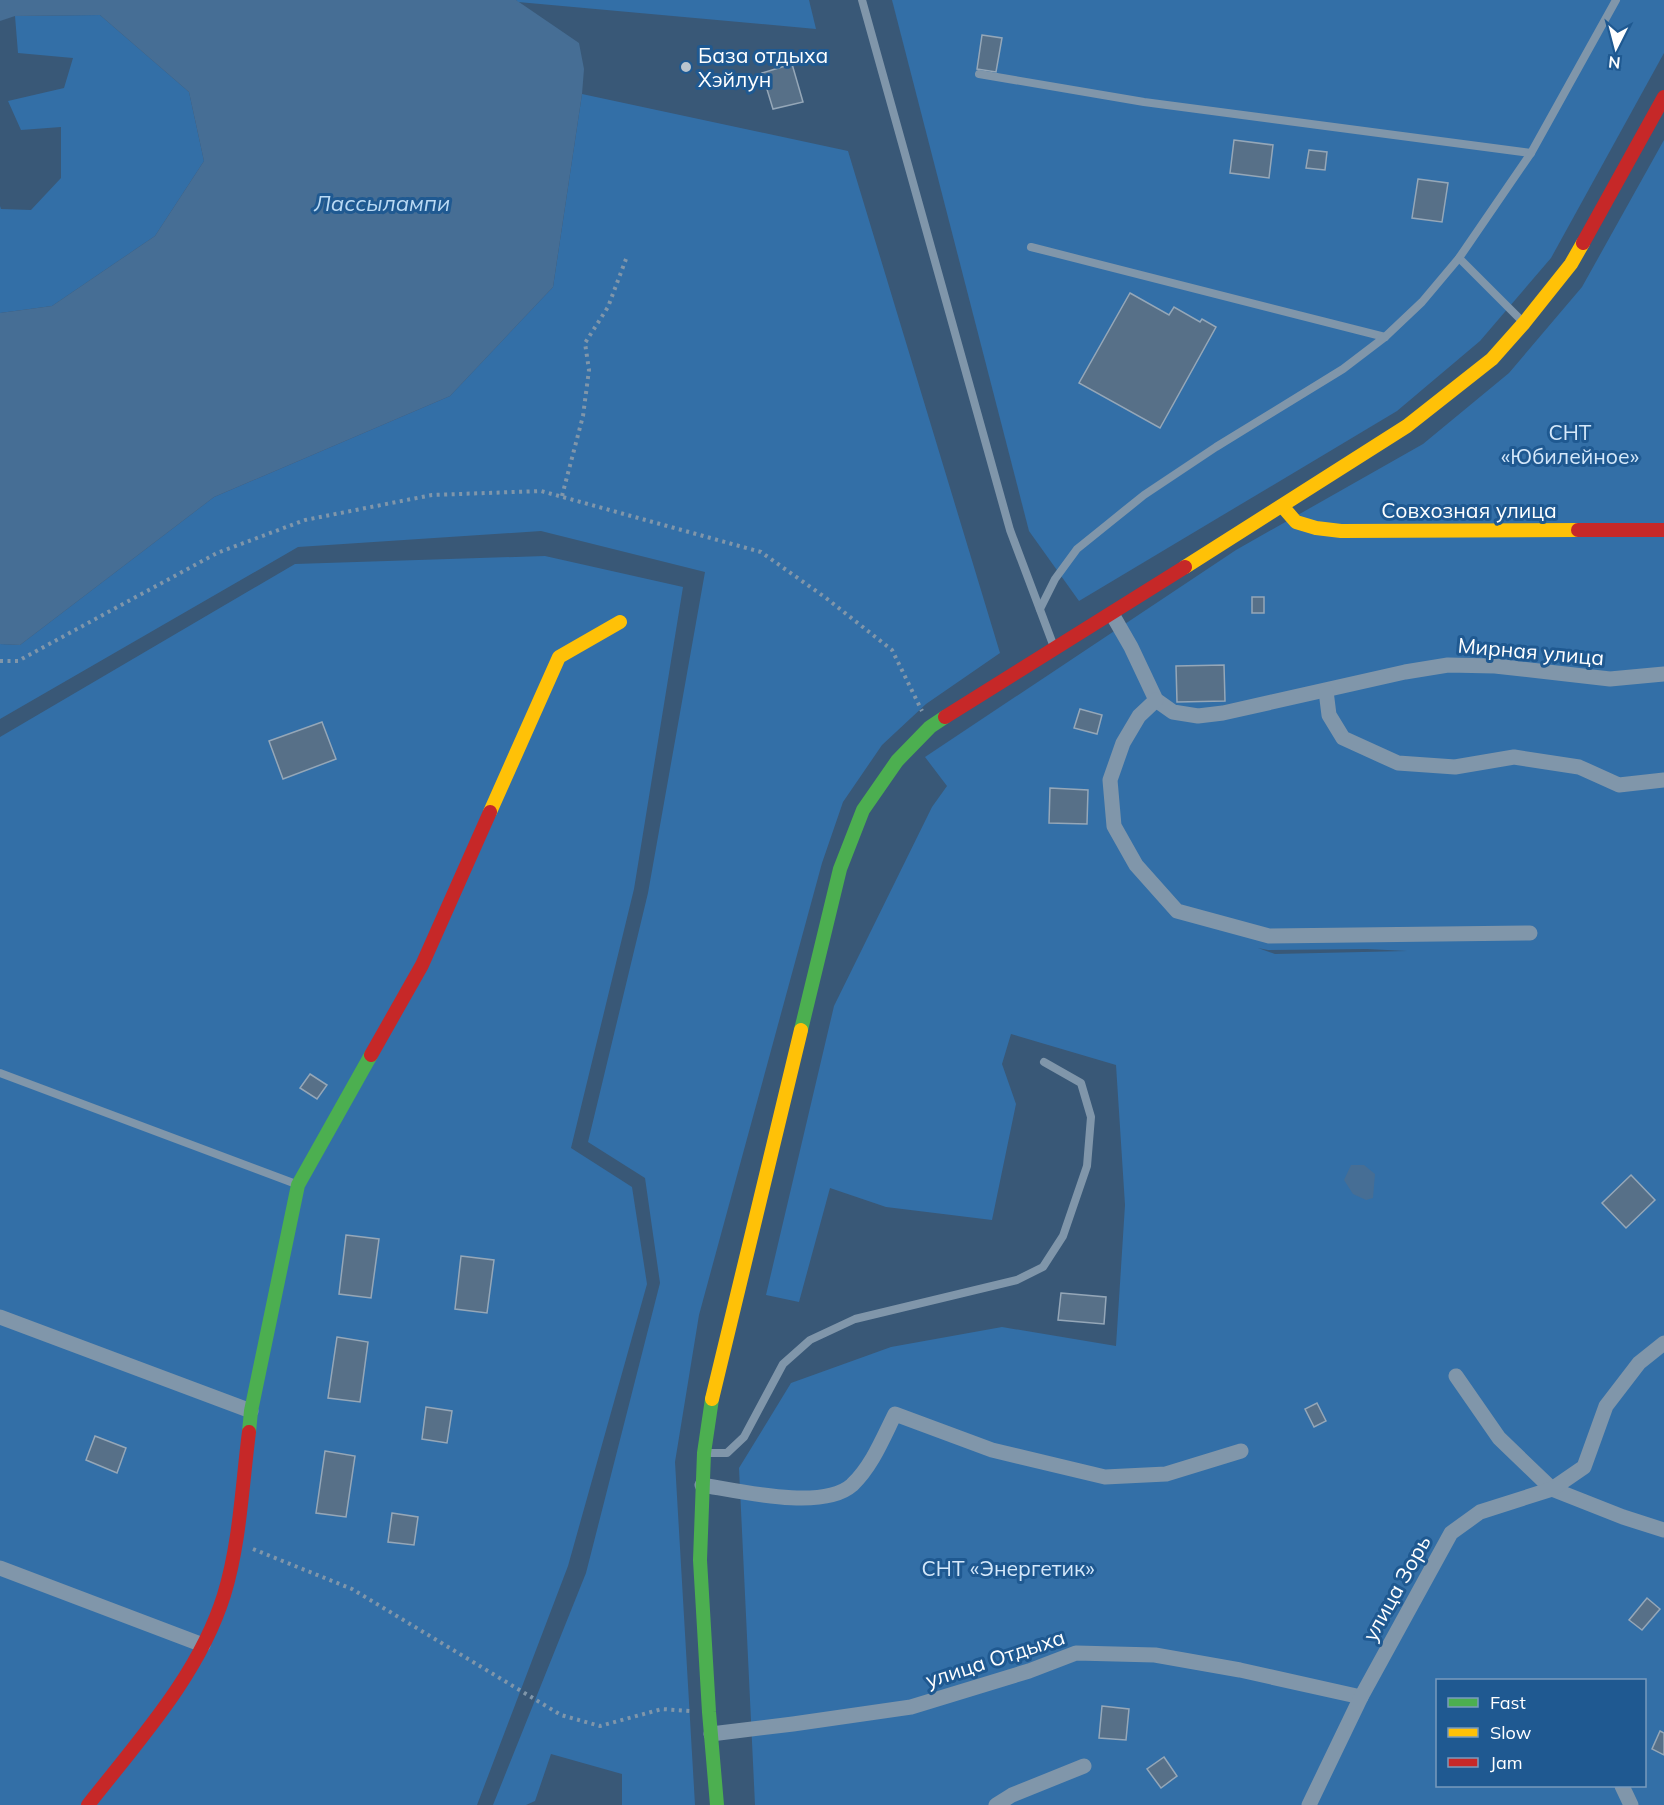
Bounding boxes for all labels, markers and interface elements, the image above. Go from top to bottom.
north arrow [1586,18,1646,78]
place label: База отдыха Хэйлун [698,42,828,92]
text: N [1607,52,1621,73]
marker: База отдыха Хэйлун [679,60,693,74]
water label: Лассылампи [313,189,450,217]
park label: СНТ «Юбилейное» [1501,419,1639,469]
street label: Совхозная улица [1381,497,1557,523]
street label: Мирная улица [1457,632,1605,670]
street label: улица Зорь [1356,1531,1436,1645]
park label: СНТ «Энергетик» [921,1555,1095,1581]
street label: улица Отдыха [922,1623,1068,1693]
legend [1436,1679,1646,1787]
text: Fast [1490,1691,1526,1714]
text: Slow [1490,1721,1532,1744]
text: Jam [1490,1751,1523,1774]

